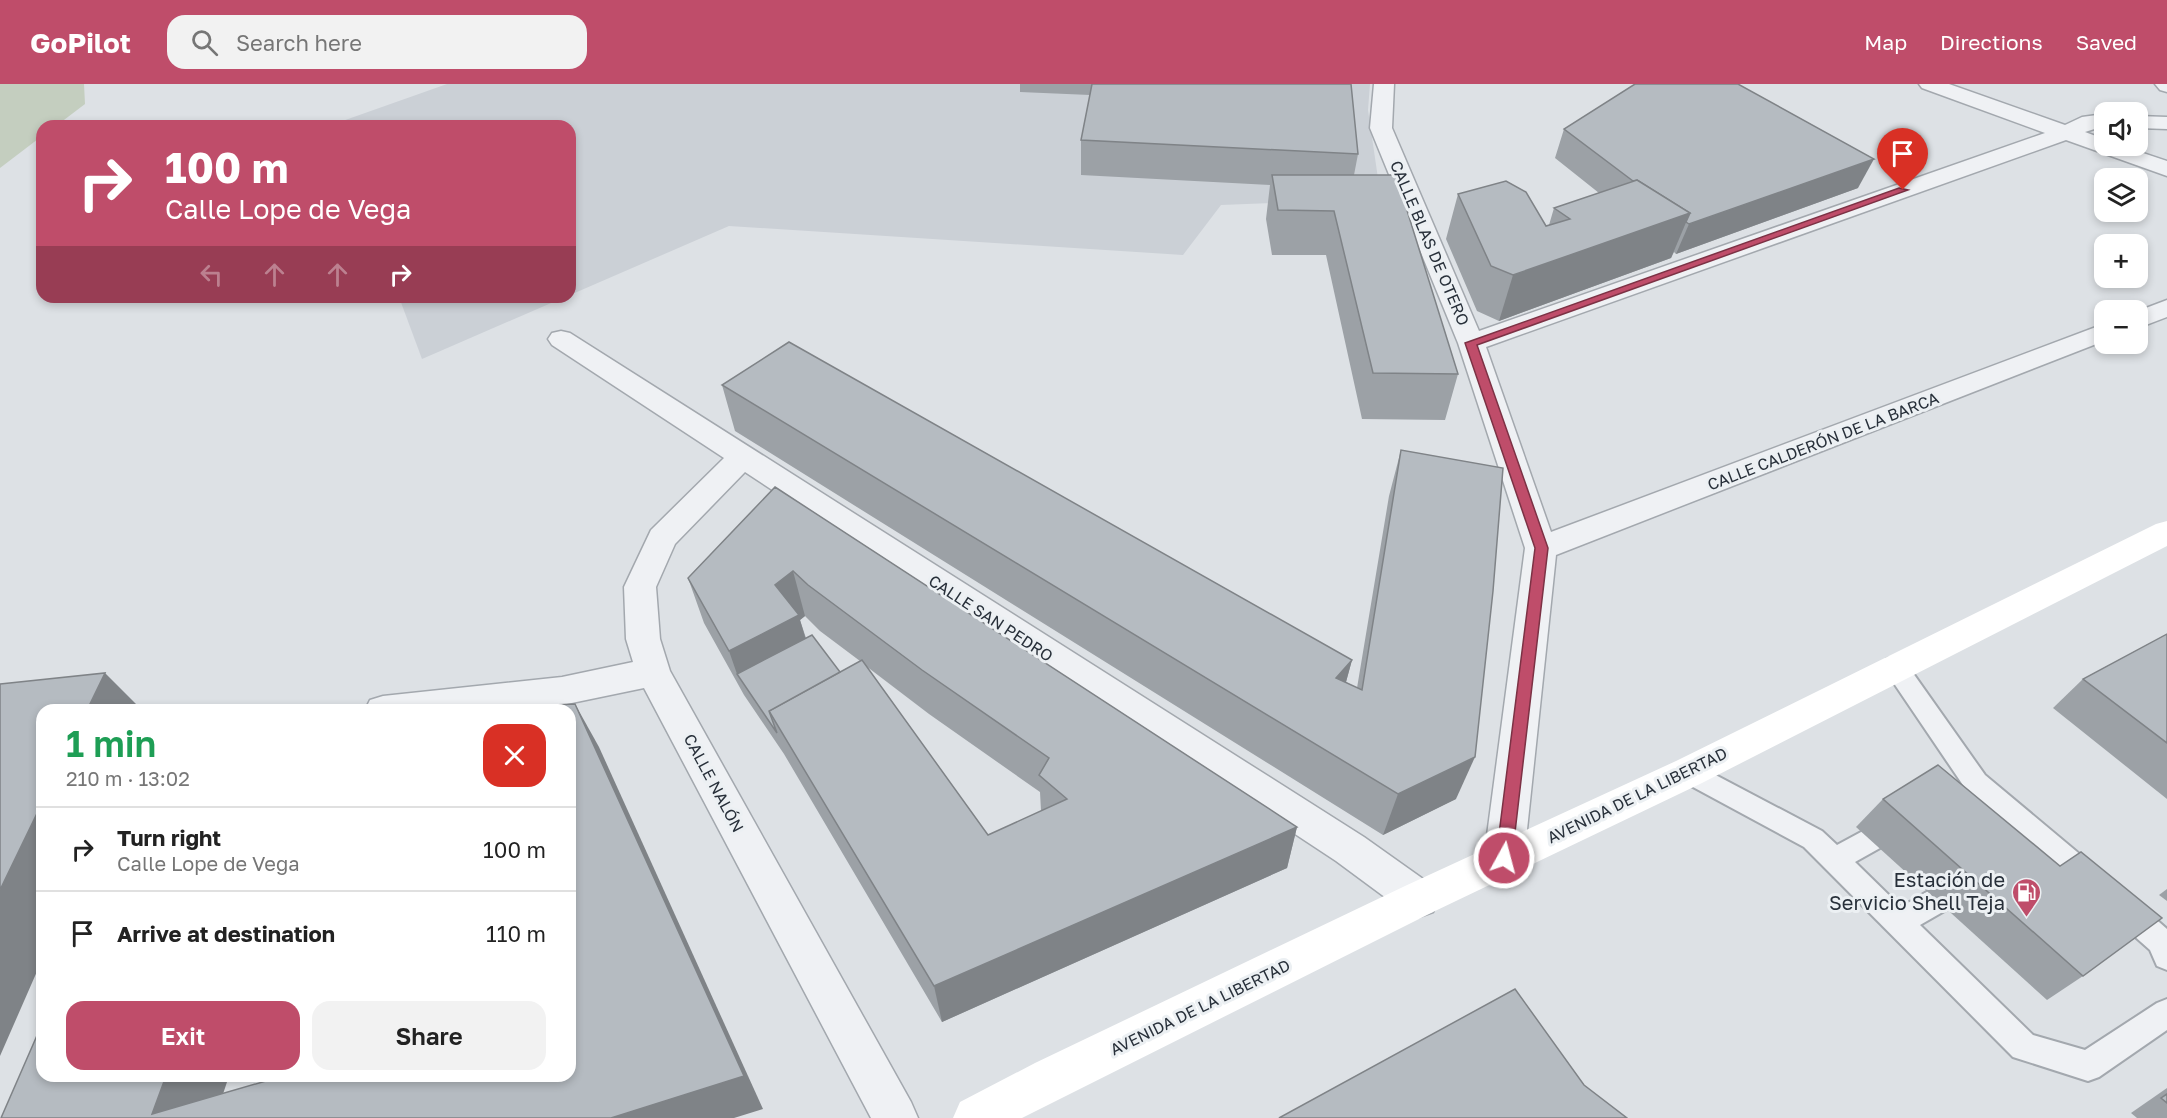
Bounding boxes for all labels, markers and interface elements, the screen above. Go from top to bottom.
search box [167,15,587,69]
text: GoPilot [30,26,131,59]
icon: search [188,26,221,59]
text: Search here [236,29,362,56]
text: Map [1864,29,1907,55]
text: Directions [1940,29,2043,55]
text: Saved [2076,29,2137,55]
map controls [2094,102,2148,354]
button: sound [2094,102,2148,156]
pin [1877,128,1928,190]
icon: arrive [1886,137,1919,170]
text: 100 m [165,142,288,192]
icon: right [66,144,144,222]
street label: CALLE BLAS DE OTERO [1386,157,1474,329]
button: layers [2094,168,2148,222]
text: Calle Lope de Vega [165,193,411,225]
button: + [2094,234,2148,288]
icon: left [195,258,228,291]
icon: ahead [258,258,291,291]
icon: ahead [321,258,354,291]
icon: right [384,258,417,291]
button: − [2094,300,2148,354]
street label: CALLE CALDERÓN DE LA BARCA [1705,387,1942,494]
street label: CALLE SAN PEDRO [925,570,1057,666]
text: 1 min [66,722,156,765]
button: close [483,724,546,787]
street label: CALLE NALÓN [680,730,748,836]
street label: AVENIDA DE LA LIBERTAD [1544,743,1730,847]
text: 210 m · 13:02 [66,766,190,790]
text: Turn right [117,824,221,851]
position arrow [1472,826,1536,890]
icon: right [66,833,99,866]
text: 100 m [483,836,546,863]
text: Calle Lope de Vega [117,851,300,875]
place label: Estación de Servicio Shell Teja [1829,867,2005,914]
fuel station icon: Estación de Servicio Shell Teja [2010,876,2042,918]
icon: arrive [66,917,99,950]
text: Arrive at destination [117,920,335,947]
text: 110 m [486,920,546,947]
street label: AVENIDA DE LA LIBERTAD [1107,955,1293,1059]
button: Exit [66,1001,300,1070]
button: Share [312,1001,546,1070]

